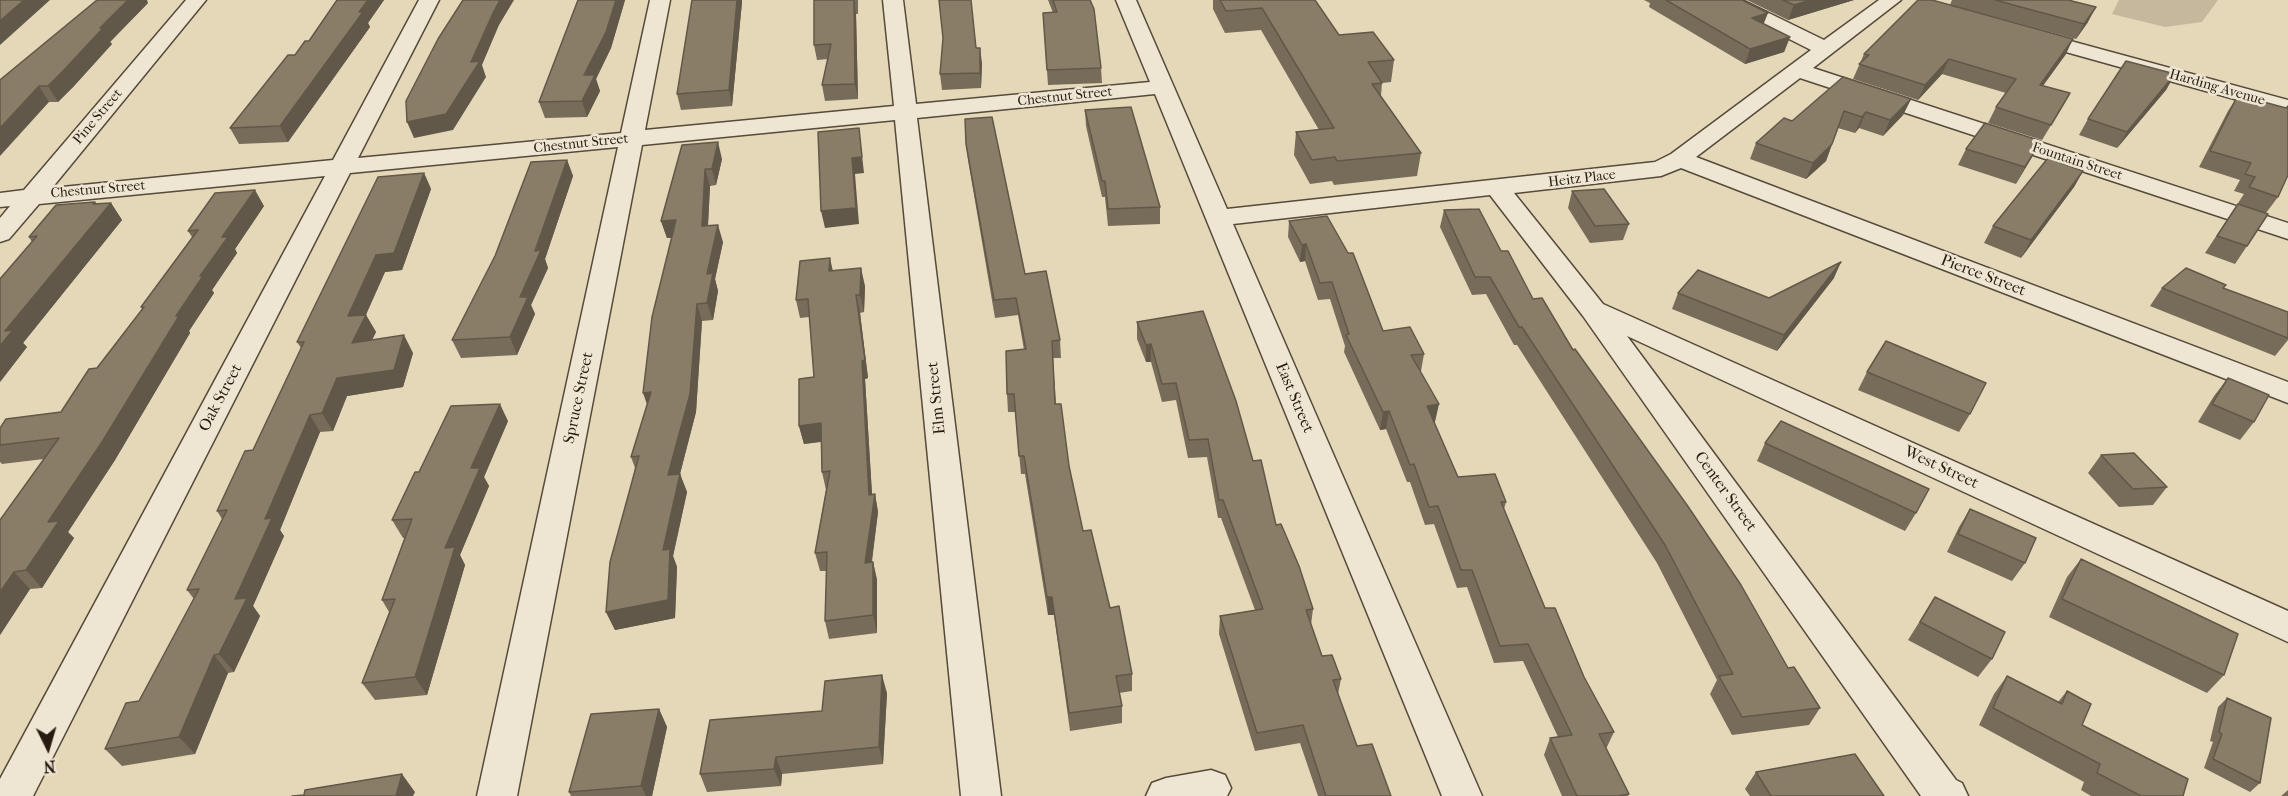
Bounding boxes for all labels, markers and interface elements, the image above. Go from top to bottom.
street label: Harding Avenue [2167,66,2267,110]
street label: Chestnut Street [1017,84,1113,110]
street label: Pine Street [70,86,126,148]
street label: Chestnut Street [533,131,629,157]
street label: Fountain Street [2030,139,2124,185]
street label: Heitz Place [1547,167,1617,191]
street label: Chestnut Street [50,177,146,203]
street label: Pierce Street [1938,251,2028,301]
street label: Spruce Street [560,350,598,446]
street label: East Street [1271,360,1317,436]
street label: Oak Street [195,361,247,435]
street label: Elm Street [924,361,950,435]
street label: West Street [1901,442,1981,494]
street label: Center Street [1690,448,1760,536]
north arrow [18,718,78,778]
text: N [43,756,56,776]

